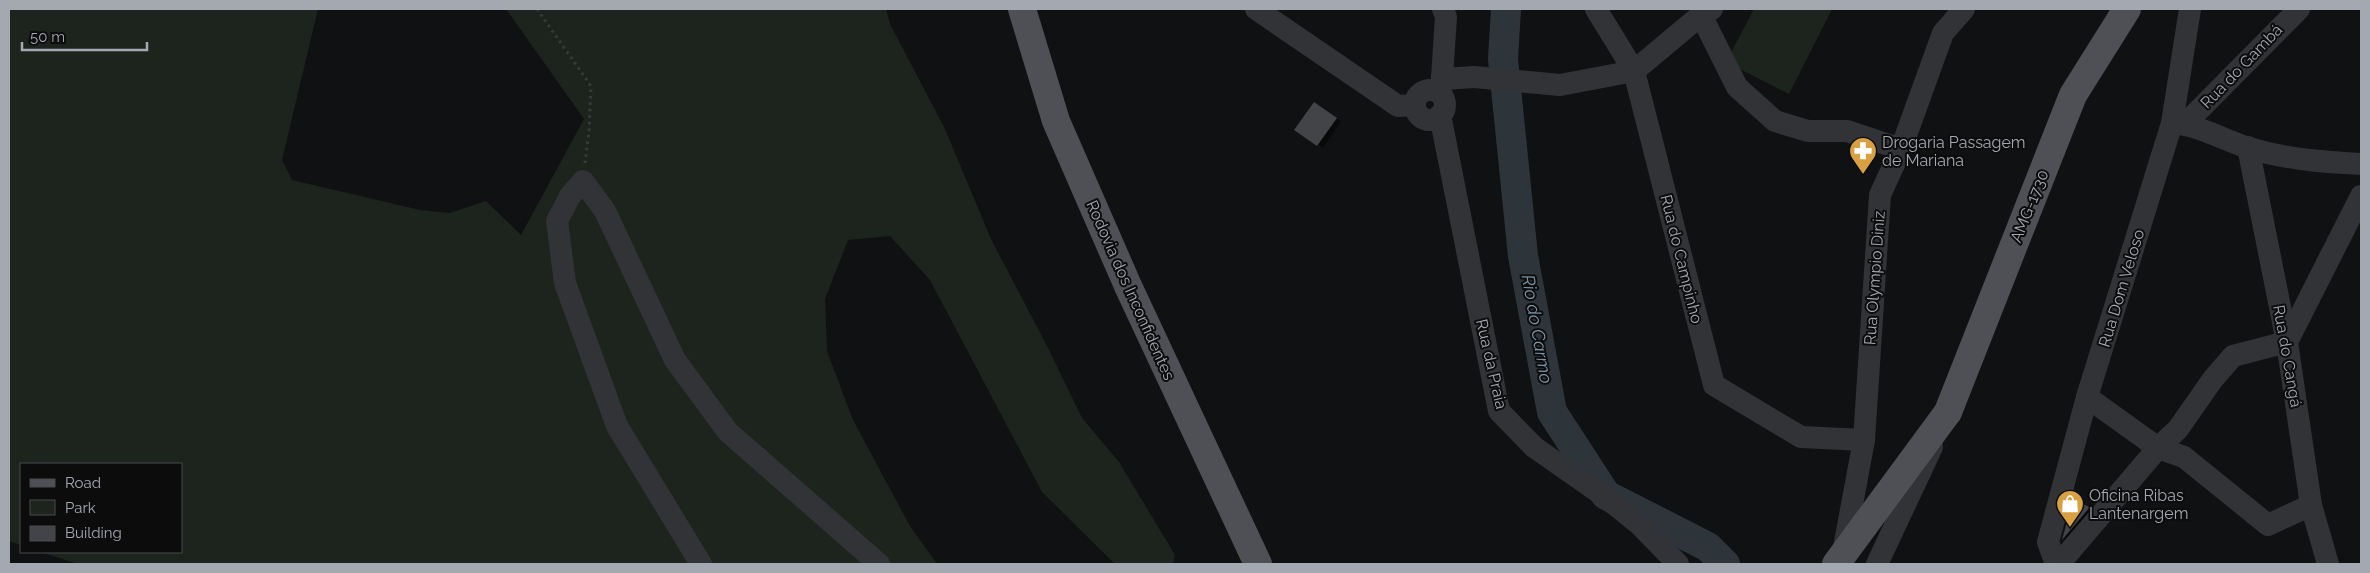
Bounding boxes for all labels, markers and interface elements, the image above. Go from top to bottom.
scale bar [22,20,148,52]
street label: Rua do Gambá [2196,20,2286,112]
text: 50 m [30,28,65,46]
place label: Drogaria Passagem de Mariana [1882,133,2026,170]
pharmacy icon: Drogaria Passagem de Mariana [1848,136,1878,175]
street label: AMG-1730 [2006,167,2053,245]
street label: Rua do Campinho [1656,193,1707,326]
street label: Rodovia dos Inconfidentes [1082,197,1179,383]
street label: Rua Olympio Diniz [1860,210,1889,346]
street label: Rua Dom Veloso [2095,227,2148,349]
water label: Rio do Carmo [1518,273,1557,385]
street label: Rua do Cangá [2269,303,2306,409]
street label: Rua da Praia [1472,317,1511,411]
legend [20,463,182,553]
text: Road [65,474,101,492]
place label: Oficina Ribas Lantenargem [2089,486,2188,523]
shop icon: Oficina Ribas Lantenargem [2055,489,2085,528]
text: Park [65,499,96,517]
text: Building [65,524,122,542]

